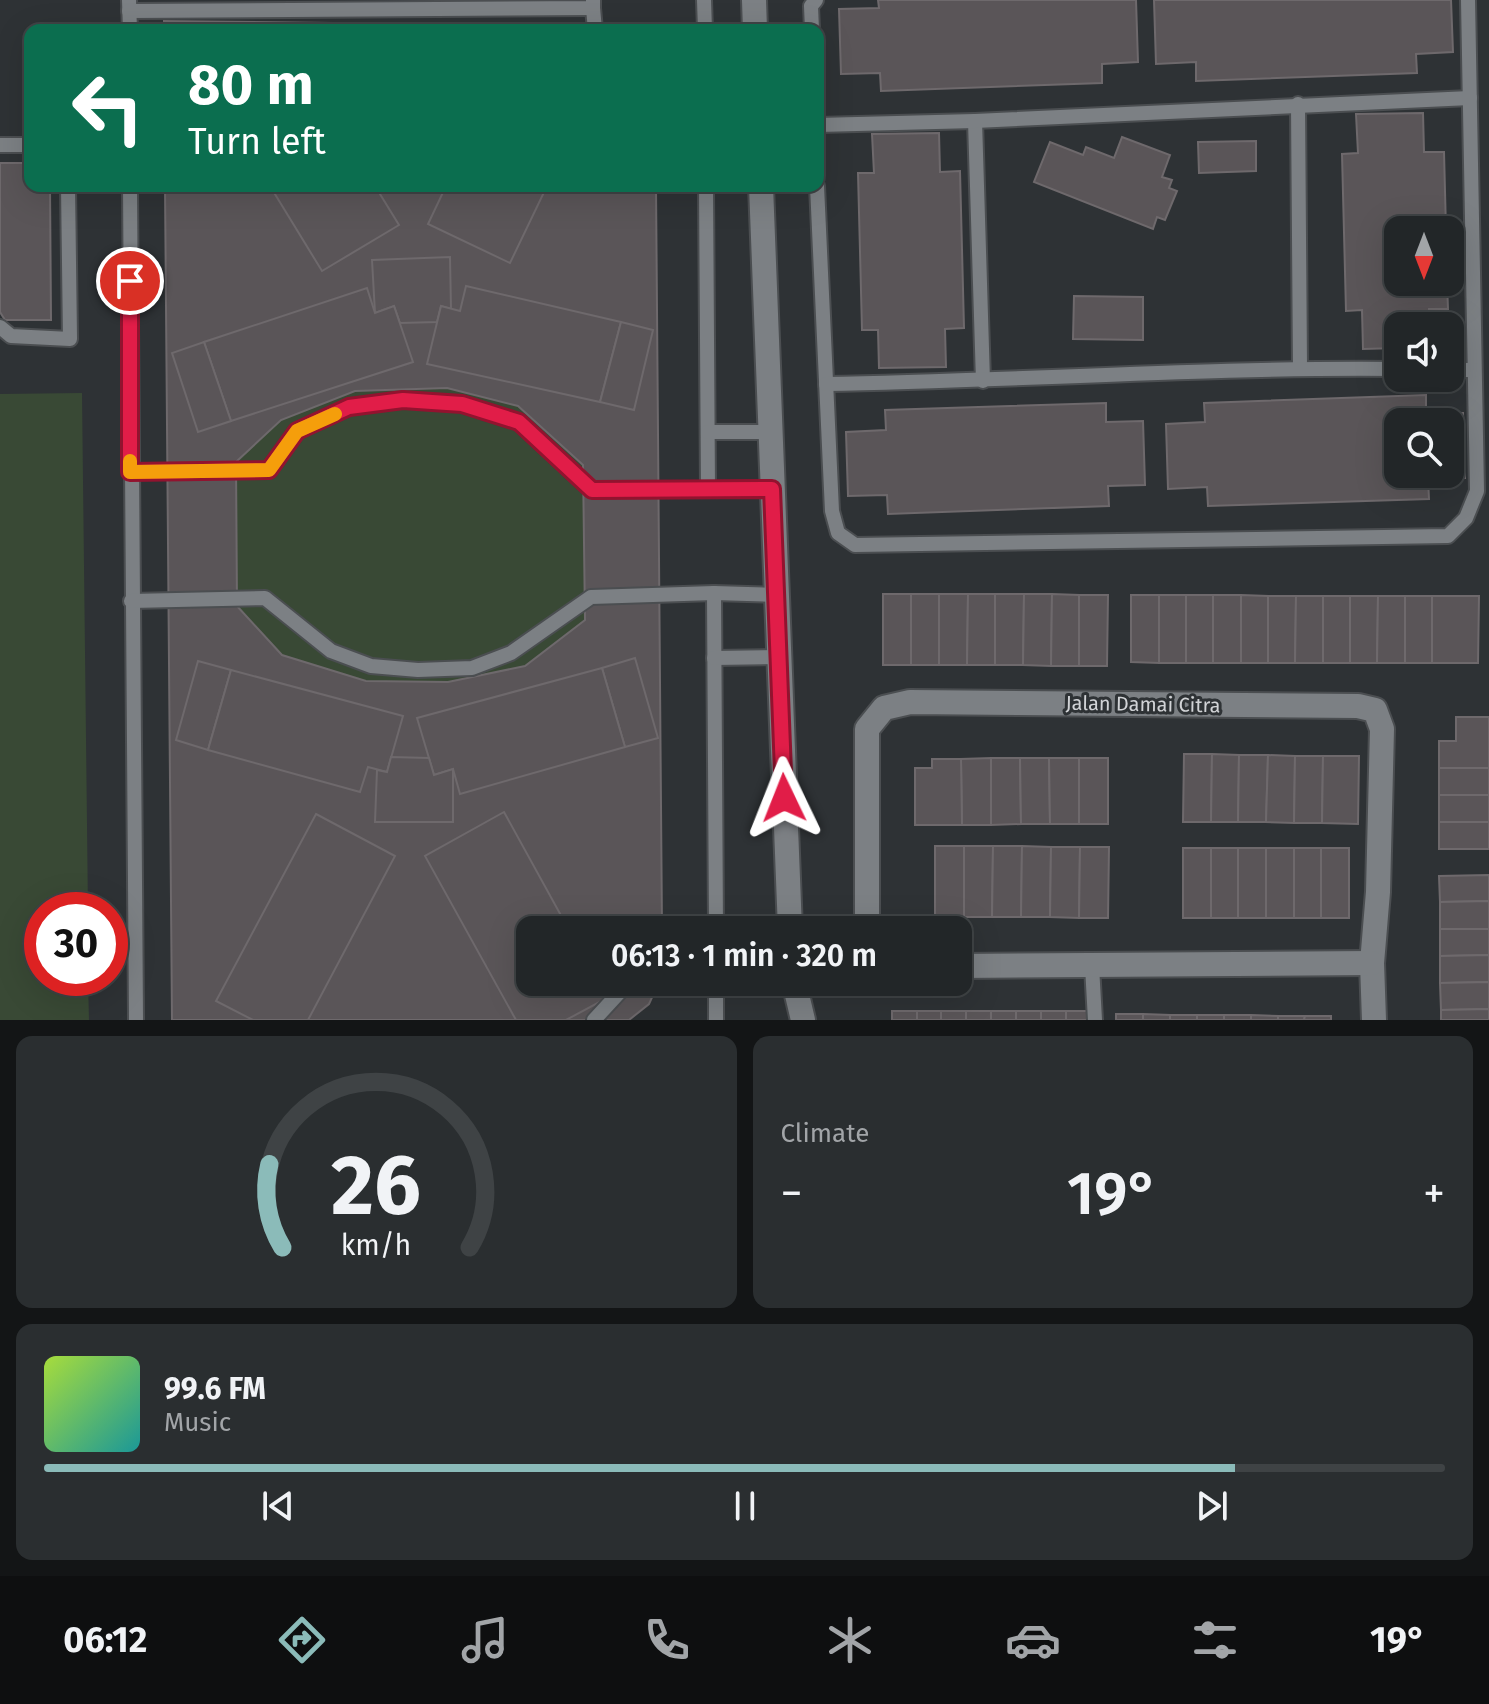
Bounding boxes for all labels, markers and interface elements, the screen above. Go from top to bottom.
text: 80 m [188,52,314,119]
icon: left [56,56,160,160]
text: Turn left [188,120,326,164]
north arrow [1384,216,1464,296]
map controls [1384,216,1464,488]
pin [96,247,164,315]
icon: arrive [108,259,152,303]
button: sound [1384,312,1464,392]
button: search [1384,408,1464,488]
street label: Jalan Damai Citra [1065,691,1221,717]
position arrow [742,756,826,840]
speed limit sign: 30 [24,892,128,996]
text: 06:13 · 1 min · 320 m [611,938,877,974]
text: Climate [781,1118,869,1149]
text: 26 [331,1136,421,1236]
text: 19° [1067,1158,1159,1230]
text: − [781,1167,803,1220]
text: + [1423,1167,1445,1220]
text: km/h [341,1228,412,1263]
text: 99.6 FM [164,1371,266,1407]
text: Music [164,1407,231,1438]
icon: previous [256,1484,300,1528]
icon: pause [723,1484,767,1528]
icon: next [1190,1484,1234,1528]
icon: directions [274,1612,330,1668]
icon: music [457,1612,513,1668]
icon: phone [639,1612,695,1668]
icon: climate [822,1612,878,1668]
icon: car [1005,1612,1061,1668]
icon: filters [1187,1612,1243,1668]
text: 06:12 [63,1618,147,1662]
text: 19° [1370,1618,1426,1662]

